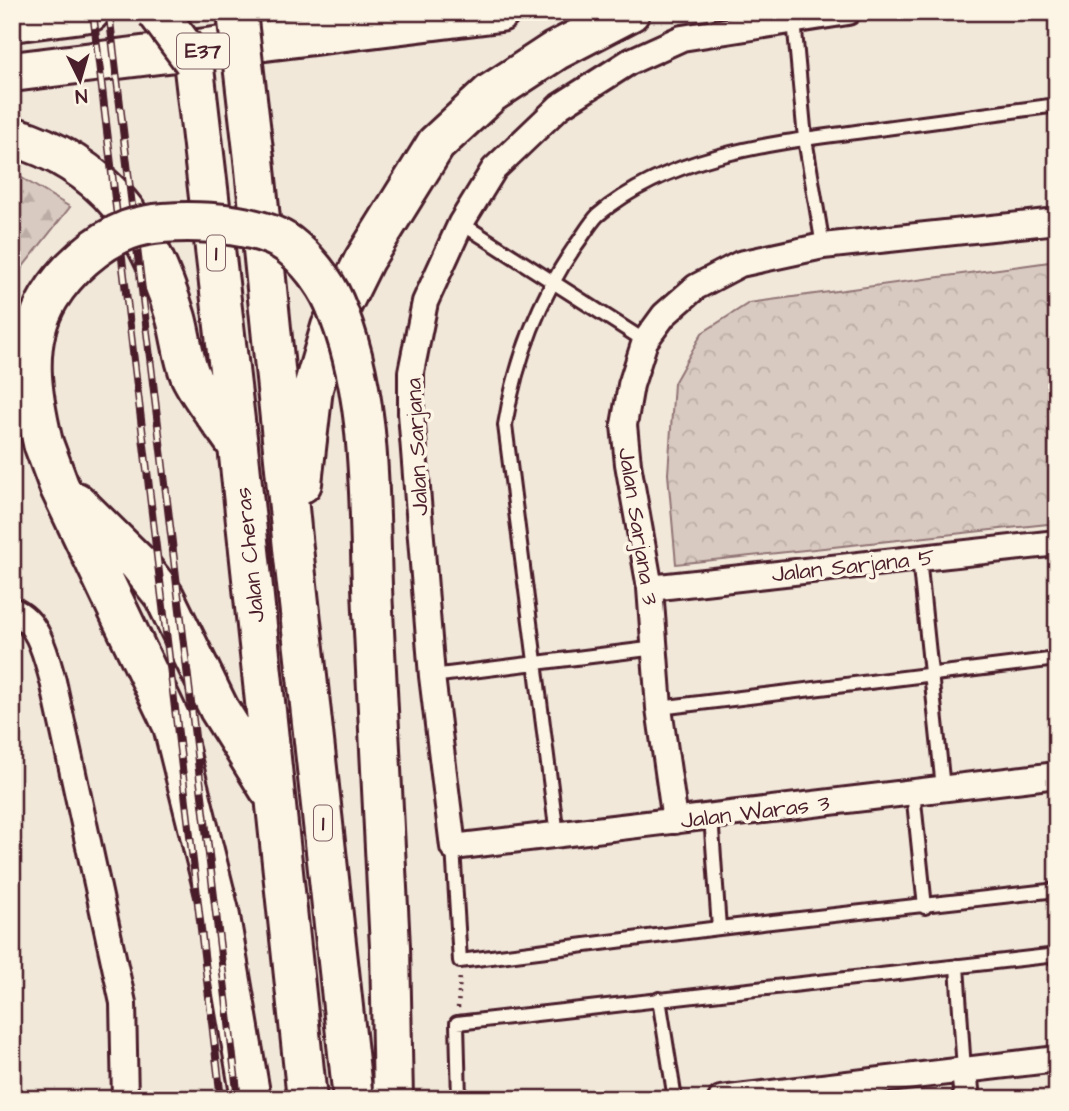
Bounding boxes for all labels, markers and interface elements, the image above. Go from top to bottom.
road number: E37 [177,34,229,68]
north arrow [46,46,116,116]
text: N [74,81,88,109]
road number: 1 [207,236,225,270]
street label: Jalan Sarjana [397,377,437,517]
street label: Jalan Sarjana 3 [610,445,666,607]
street label: Jalan Cheras [227,486,273,624]
street label: Jalan Sarjana 5 [770,542,936,590]
street label: Jalan Waras 3 [679,787,832,837]
road number: 1 [314,806,332,840]

